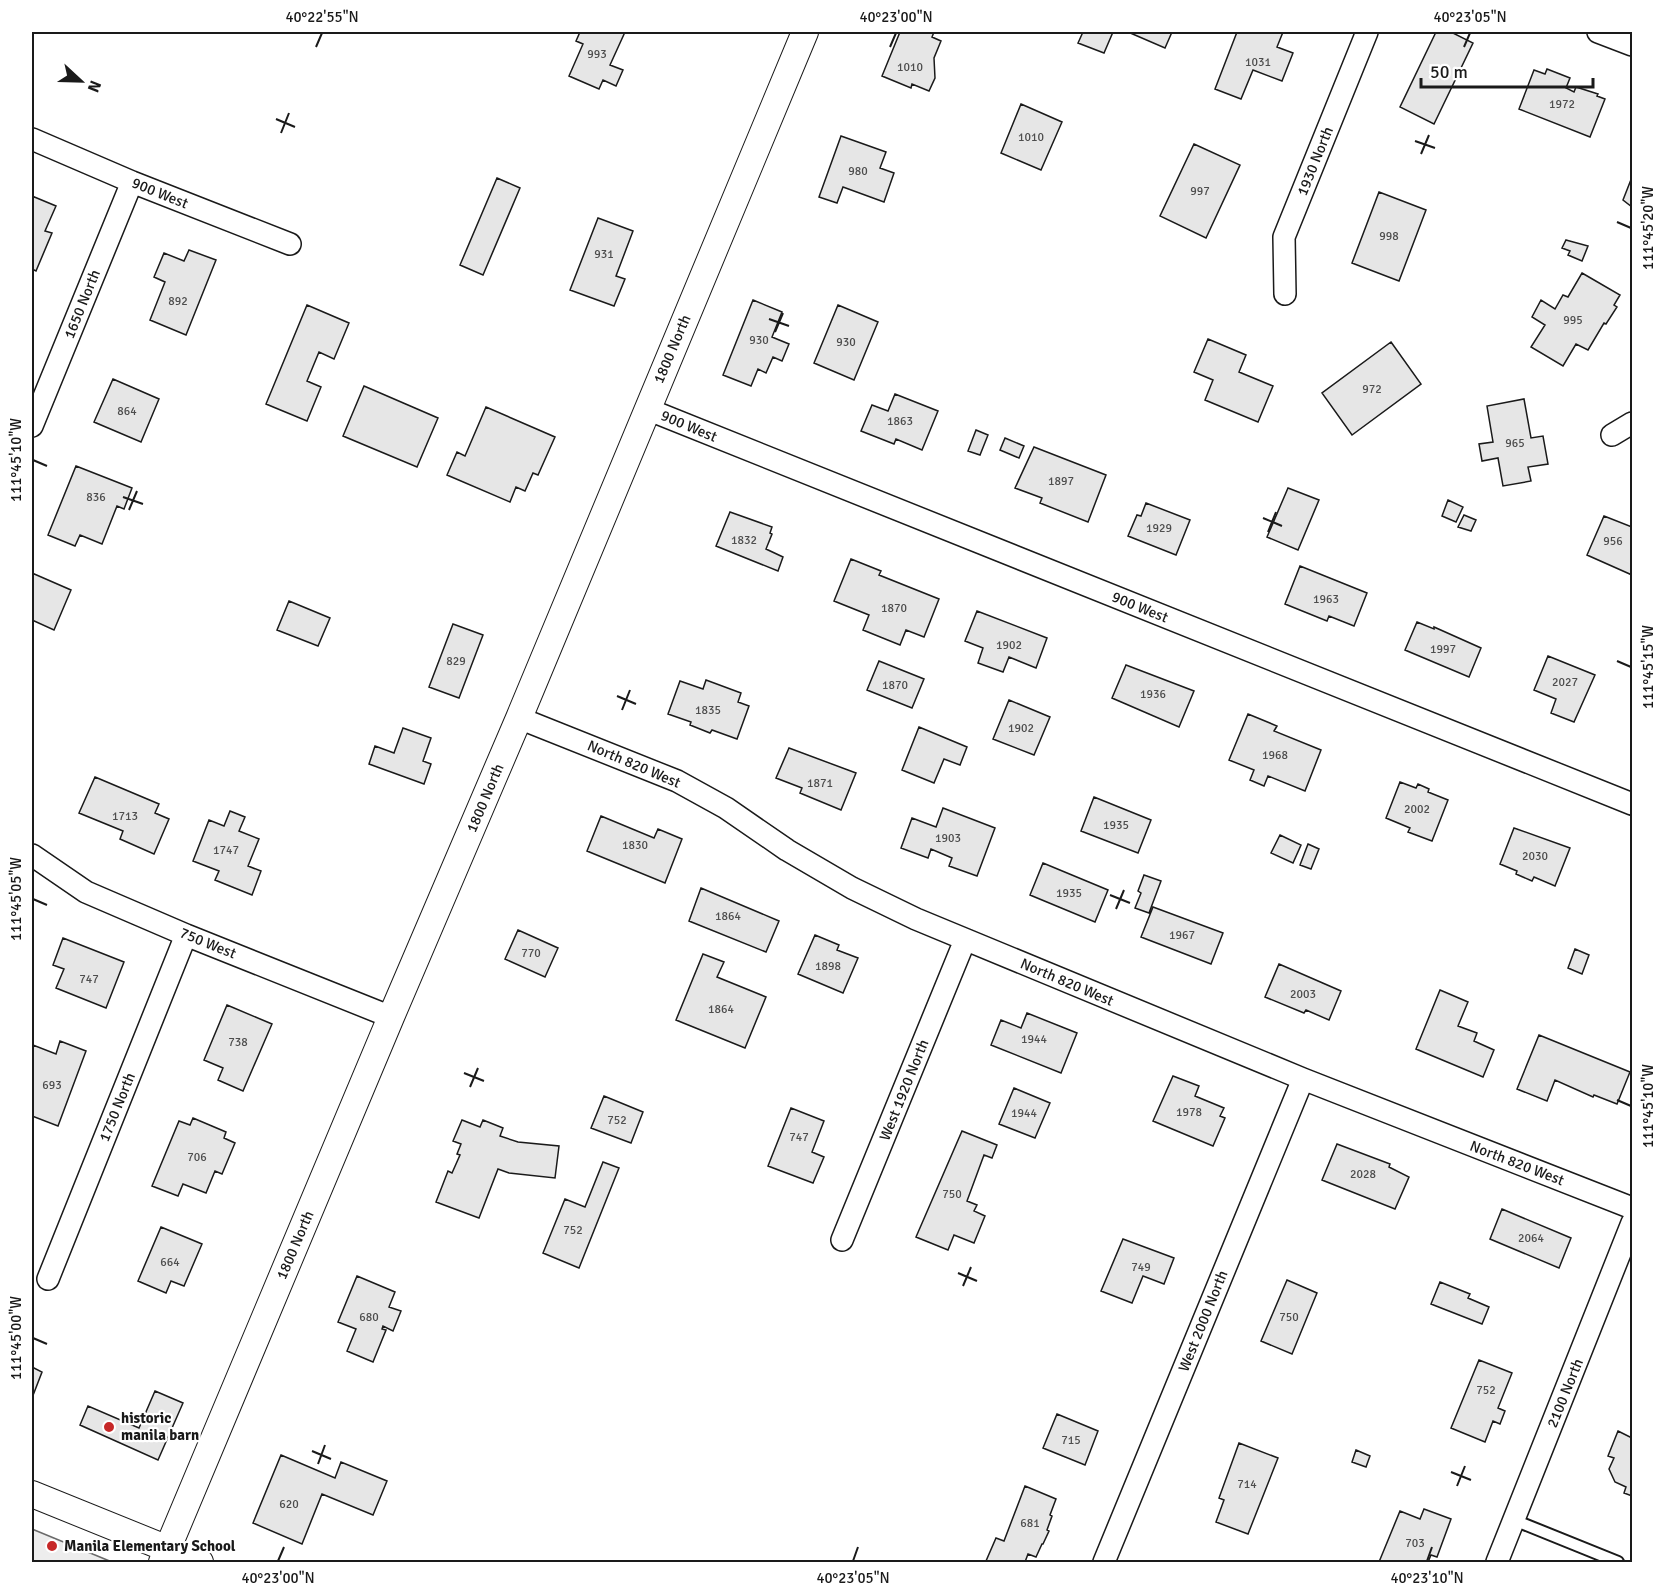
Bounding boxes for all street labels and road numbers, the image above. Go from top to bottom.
street label: 1930 North [1293,124,1337,198]
street label: 900 West [129,174,191,212]
street label: 1650 North [60,267,104,341]
street label: 1800 North [649,312,695,386]
street label: 900 West [658,406,720,446]
street label: 900 West [1109,588,1171,626]
street label: North 820 West [585,736,683,792]
street label: 1800 North [462,761,508,835]
street label: 750 West [177,924,239,962]
street label: North 820 West [1018,954,1116,1010]
street label: West 1920 North [875,1037,933,1143]
street label: 1750 North [95,1070,139,1144]
street label: North 820 West [1467,1137,1567,1189]
street label: 1800 North [272,1208,318,1282]
street label: West 2000 North [1174,1268,1232,1374]
street label: 2100 North [1543,1356,1587,1430]

